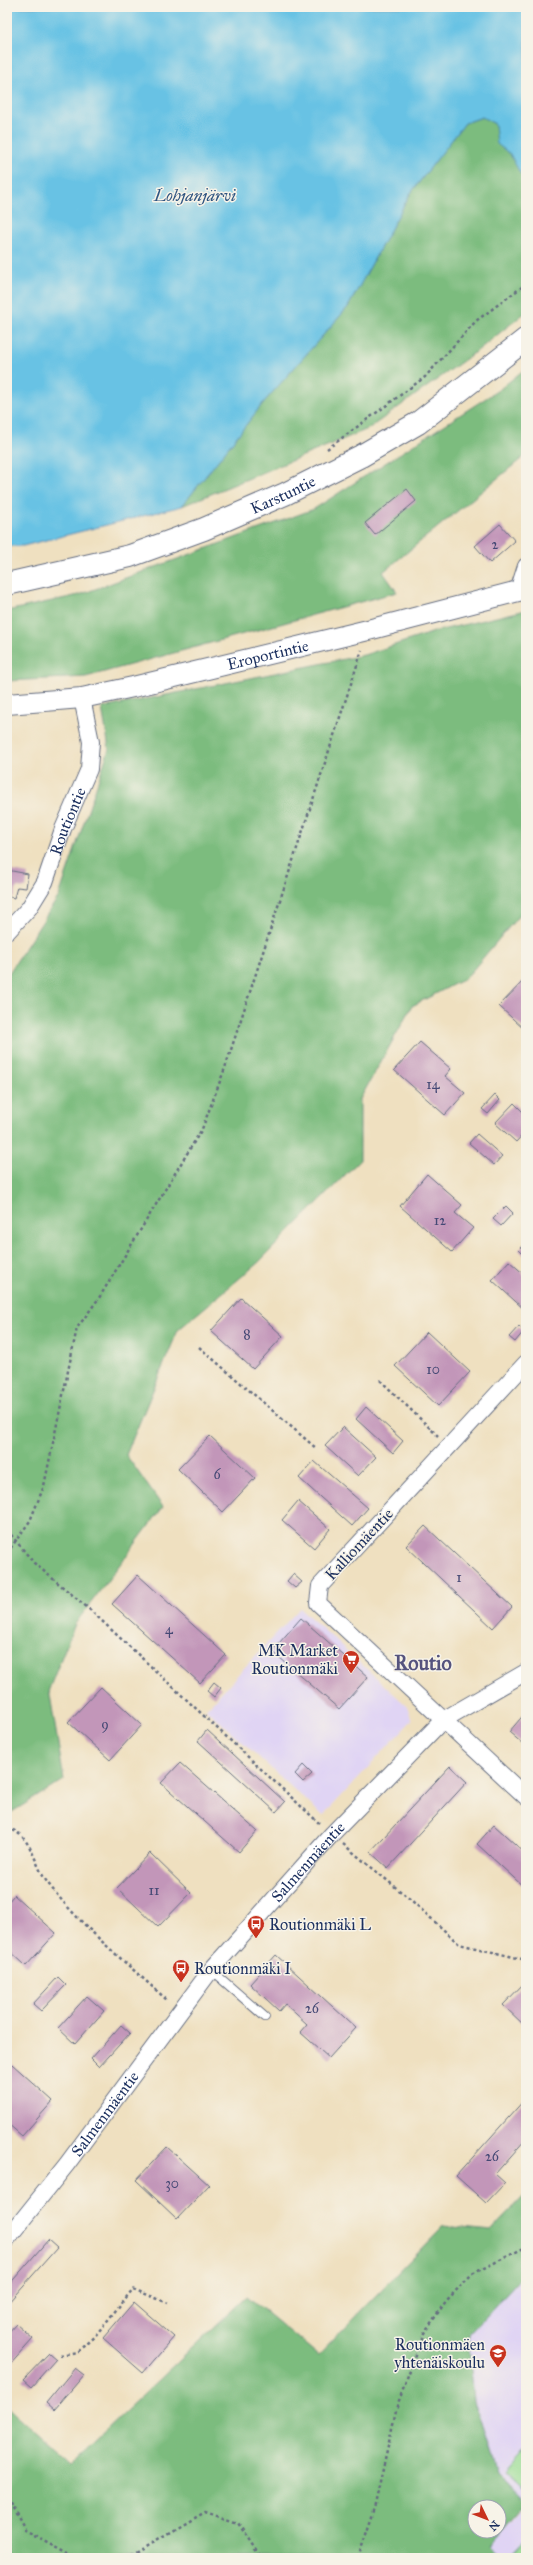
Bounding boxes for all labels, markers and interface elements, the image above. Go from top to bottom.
water label: Lohjanjärvi [153,185,236,206]
street label: Karstuntie [247,471,319,517]
house number: 2 [492,536,499,553]
street label: Eroportintie [225,635,311,673]
street label: Routiontie [45,784,90,857]
house number: 14 [426,1076,441,1093]
house number: 12 [434,1212,446,1229]
house number: 8 [243,1326,251,1343]
house number: 10 [426,1361,440,1378]
house number: 6 [213,1466,221,1483]
street label: Kalliomäentie [321,1504,397,1584]
house number: 1 [456,1569,462,1586]
house number: 4 [165,1621,174,1638]
place label: MK Market Routionmäki [251,1641,339,1678]
supermarket icon: MK Market Routionmäki [341,1649,361,1674]
district label: Routio [394,1651,452,1675]
house number: 9 [101,1716,109,1733]
street label: Salmenmäentie [267,1817,349,1906]
house number: 11 [148,1882,160,1899]
bus stop icon: Routionmäki L [246,1914,266,1939]
place label: Routionmäki L [269,1915,371,1934]
bus stop icon: Routionmäki I [171,1958,191,1983]
place label: Routionmäki I [194,1959,291,1978]
house number: 26 [305,2000,320,2017]
street label: Salmenmäentie [67,2067,142,2160]
house number: 26 [485,2148,500,2165]
house number: 30 [165,2175,179,2192]
place label: Routionmäen yhtenäiskoulu [394,2335,485,2372]
school or university icon: Routionmäen yhtenäiskoulu [488,2343,508,2368]
north arrow [467,2499,507,2539]
text: N [486,2518,502,2534]

